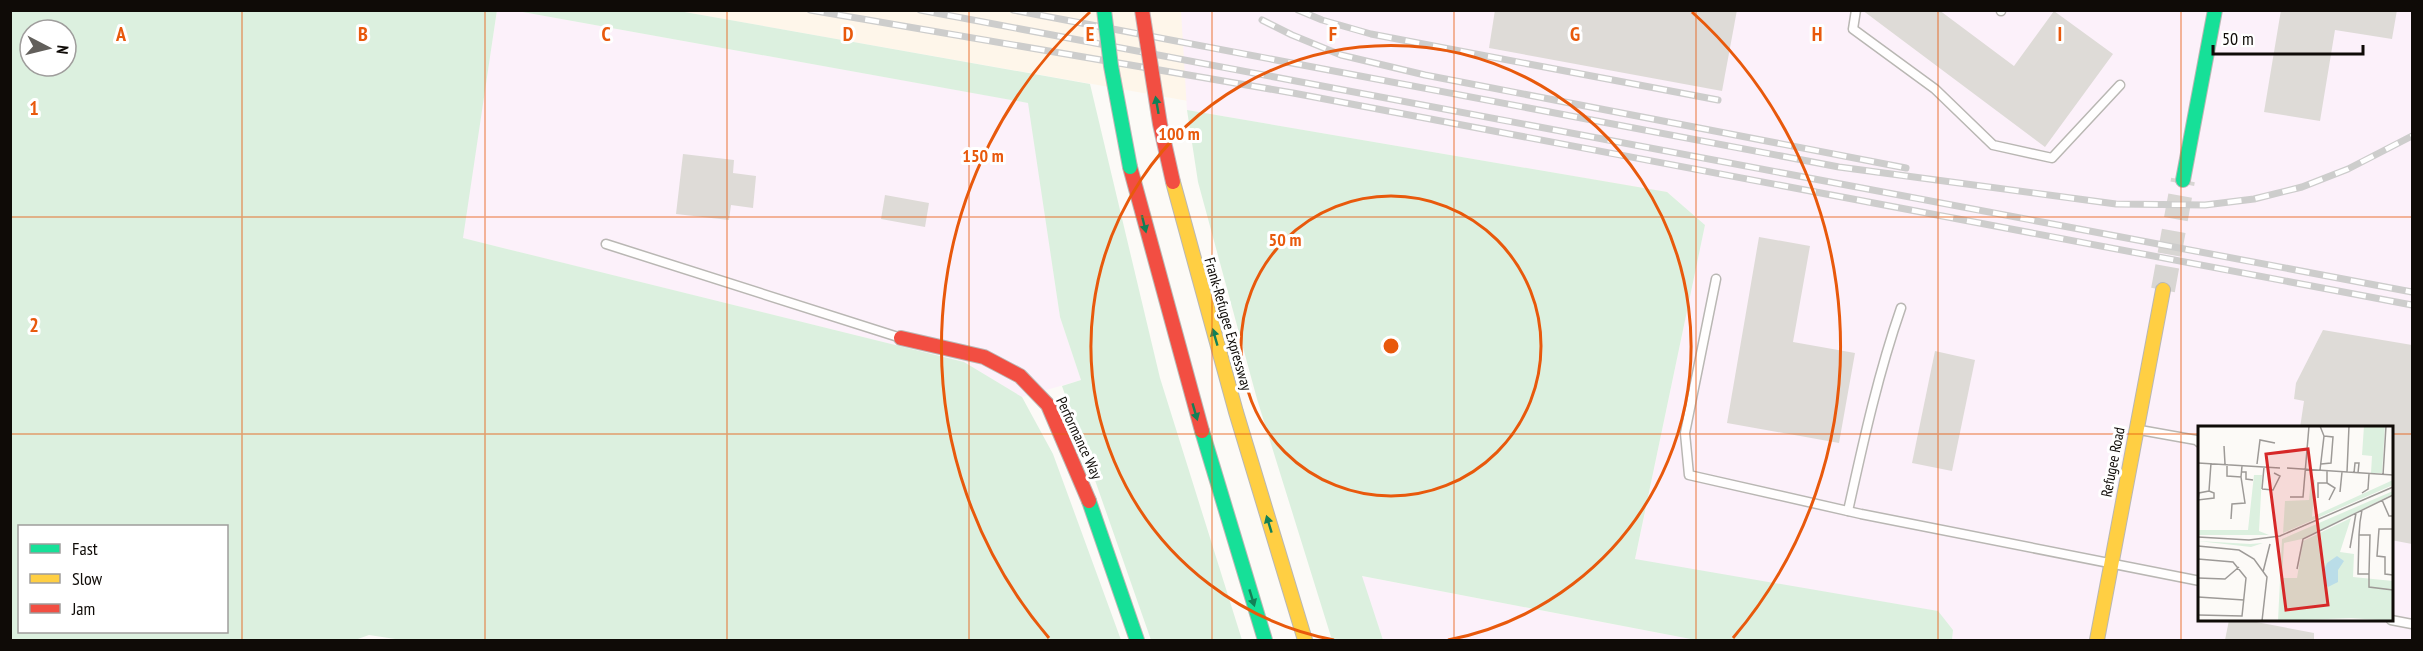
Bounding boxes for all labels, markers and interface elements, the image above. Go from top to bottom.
north arrow [18,18,78,78]
scale bar [2213,18,2363,56]
text: A [115,21,127,47]
text: B [358,21,368,47]
text: C [601,21,611,47]
text: D [843,21,854,47]
text: E [1086,21,1094,47]
text: F [1329,21,1337,47]
text: G [1570,21,1580,47]
text: H [1812,21,1822,47]
text: I [2058,21,2062,47]
text: 50 m [2222,27,2254,50]
text: N [52,44,73,55]
text: 1 [29,95,39,121]
one-way arrow [1152,95,1161,114]
text: 100 m [1158,122,1200,145]
text: 150 m [962,144,1004,167]
one-way arrow [1139,214,1149,233]
text: 50 m [1269,228,1301,251]
street label: Frank-Refugee Expressway [1200,255,1257,393]
text: 2 [29,312,39,338]
one-way arrow [1210,328,1219,346]
centre of rings [1381,336,1401,356]
street label: Performance Way [1052,394,1107,482]
one-way arrow [1191,403,1200,421]
street label: Refugee Road [2096,425,2129,498]
inset map [2198,426,2393,621]
one-way arrow [1264,515,1273,533]
legend [18,525,228,633]
text: Fast [72,537,98,560]
text: Slow [72,567,103,590]
one-way arrow [1248,589,1257,607]
text: Jam [71,597,95,620]

